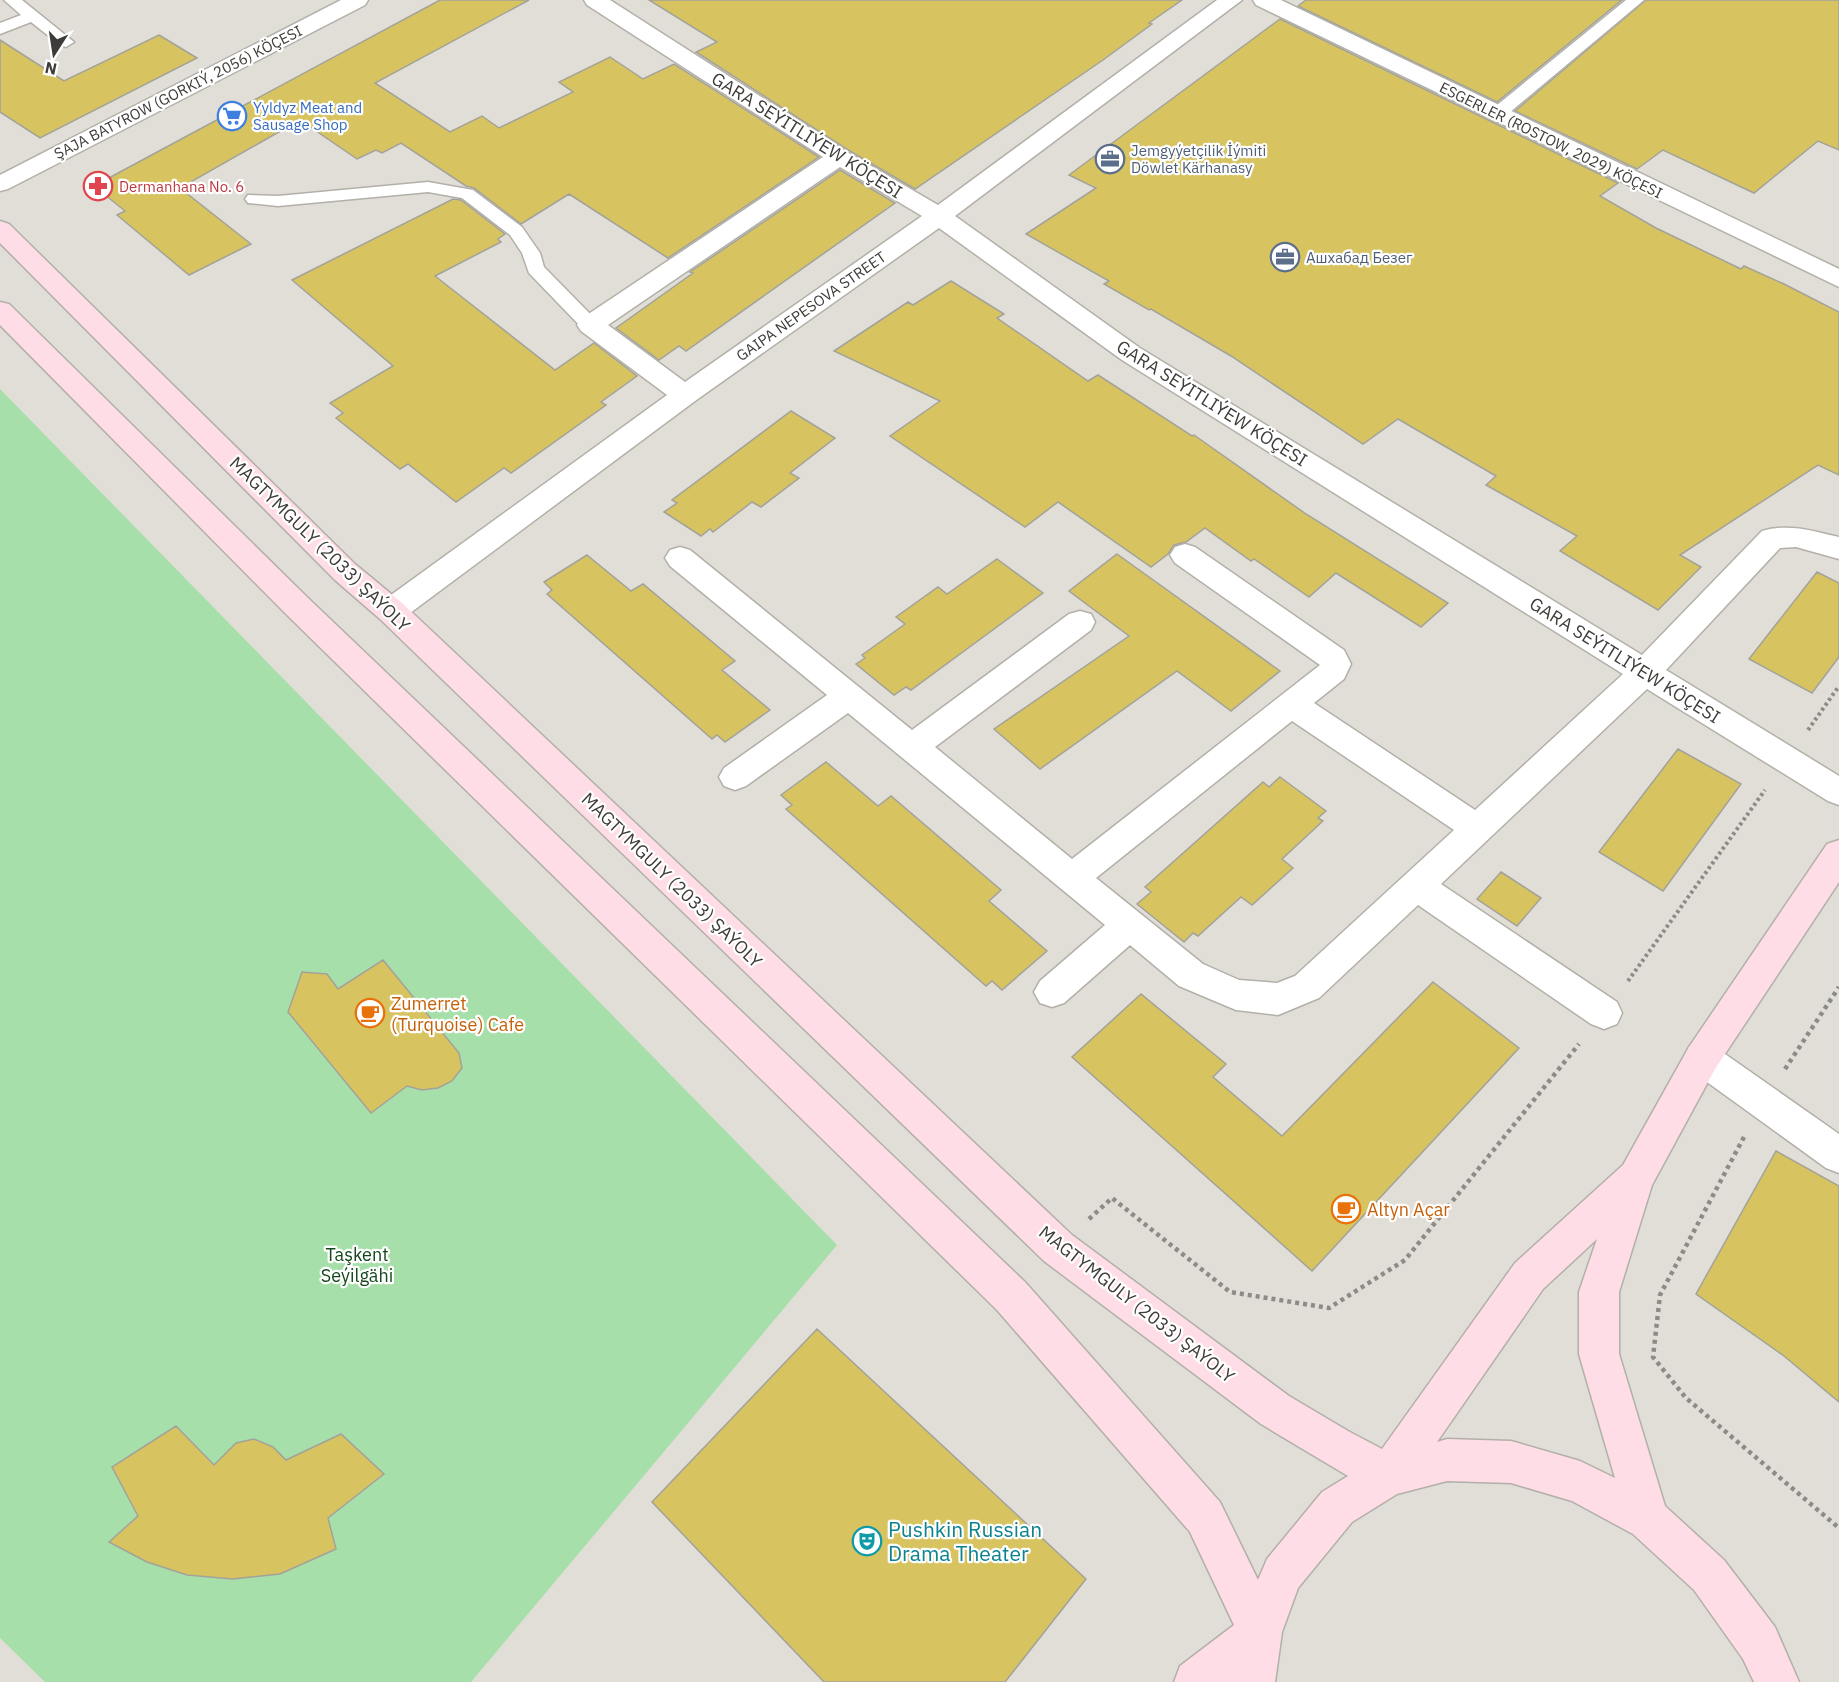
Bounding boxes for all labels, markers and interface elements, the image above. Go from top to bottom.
street label: ŞAJA BATYROW (GORKIÝ, 2056) KÖÇESI [51,21,305,163]
north arrow [24,24,84,84]
text: N [43,58,59,80]
street label: GARA SEÝITLIÝEW KÖÇESI [707,67,907,203]
street label: ESGERLER (ROSTOW, 2029) KÖÇESI [1436,78,1666,202]
place label: Yyldyz Meat and Sausage Shop [253,98,362,134]
supermarket icon: Yyldyz Meat and Sausage Shop [216,100,248,132]
place label: Jemgyýetçilik İýmiti Döwlet Kärhanasy [1131,141,1266,177]
office icon: Jemgyýetçilik İýmiti Döwlet Kärhanasy [1094,143,1126,175]
pharmacy icon: Dermanhana No. 6 [82,170,114,202]
place label: Dermanhana No. 6 [119,177,244,196]
office icon: Ашхабад Безег [1269,241,1301,273]
street label: GAIPA NEPESOVA STREET [732,247,890,365]
place label: Ашхабад Безег [1306,248,1413,267]
street label: GARA SEÝITLIÝEW KÖÇESI [1112,335,1312,471]
street label: MAGTYMGULY (2033) ŞAÝOLY [225,452,415,637]
street label: GARA SEÝITLIÝEW KÖÇESI [1525,592,1725,728]
street label: MAGTYMGULY (2033) ŞAÝOLY [577,788,767,973]
place label: Zumerret (Turquoise) Cafe [391,992,524,1036]
cafe icon: Zumerret (Turquoise) Cafe [354,997,386,1029]
cafe icon: Altyn Açar [1330,1193,1362,1225]
place label: Altyn Açar [1367,1198,1450,1221]
street label: MAGTYMGULY (2033) ŞAÝOLY [1034,1220,1240,1388]
park label: Taşkent Seýilgähi [321,1243,393,1287]
place label: Pushkin Russian Drama Theater [888,1515,1042,1567]
theatre icon: Pushkin Russian Drama Theater [851,1525,883,1557]

